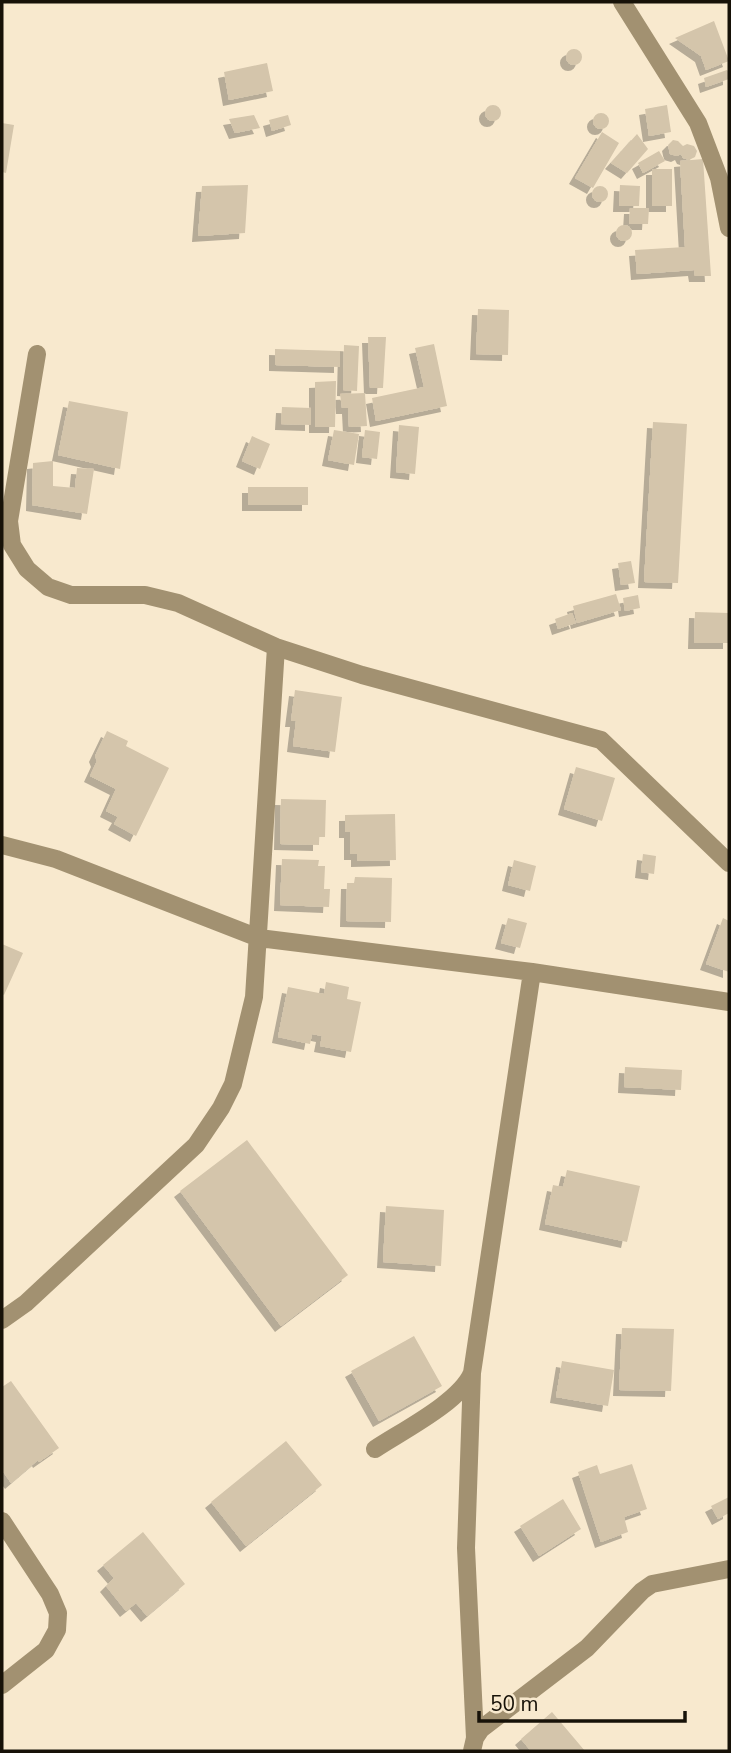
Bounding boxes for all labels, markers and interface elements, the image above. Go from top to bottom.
scale bar [479,1680,686,1724]
text: 50 m [490,1690,539,1718]

